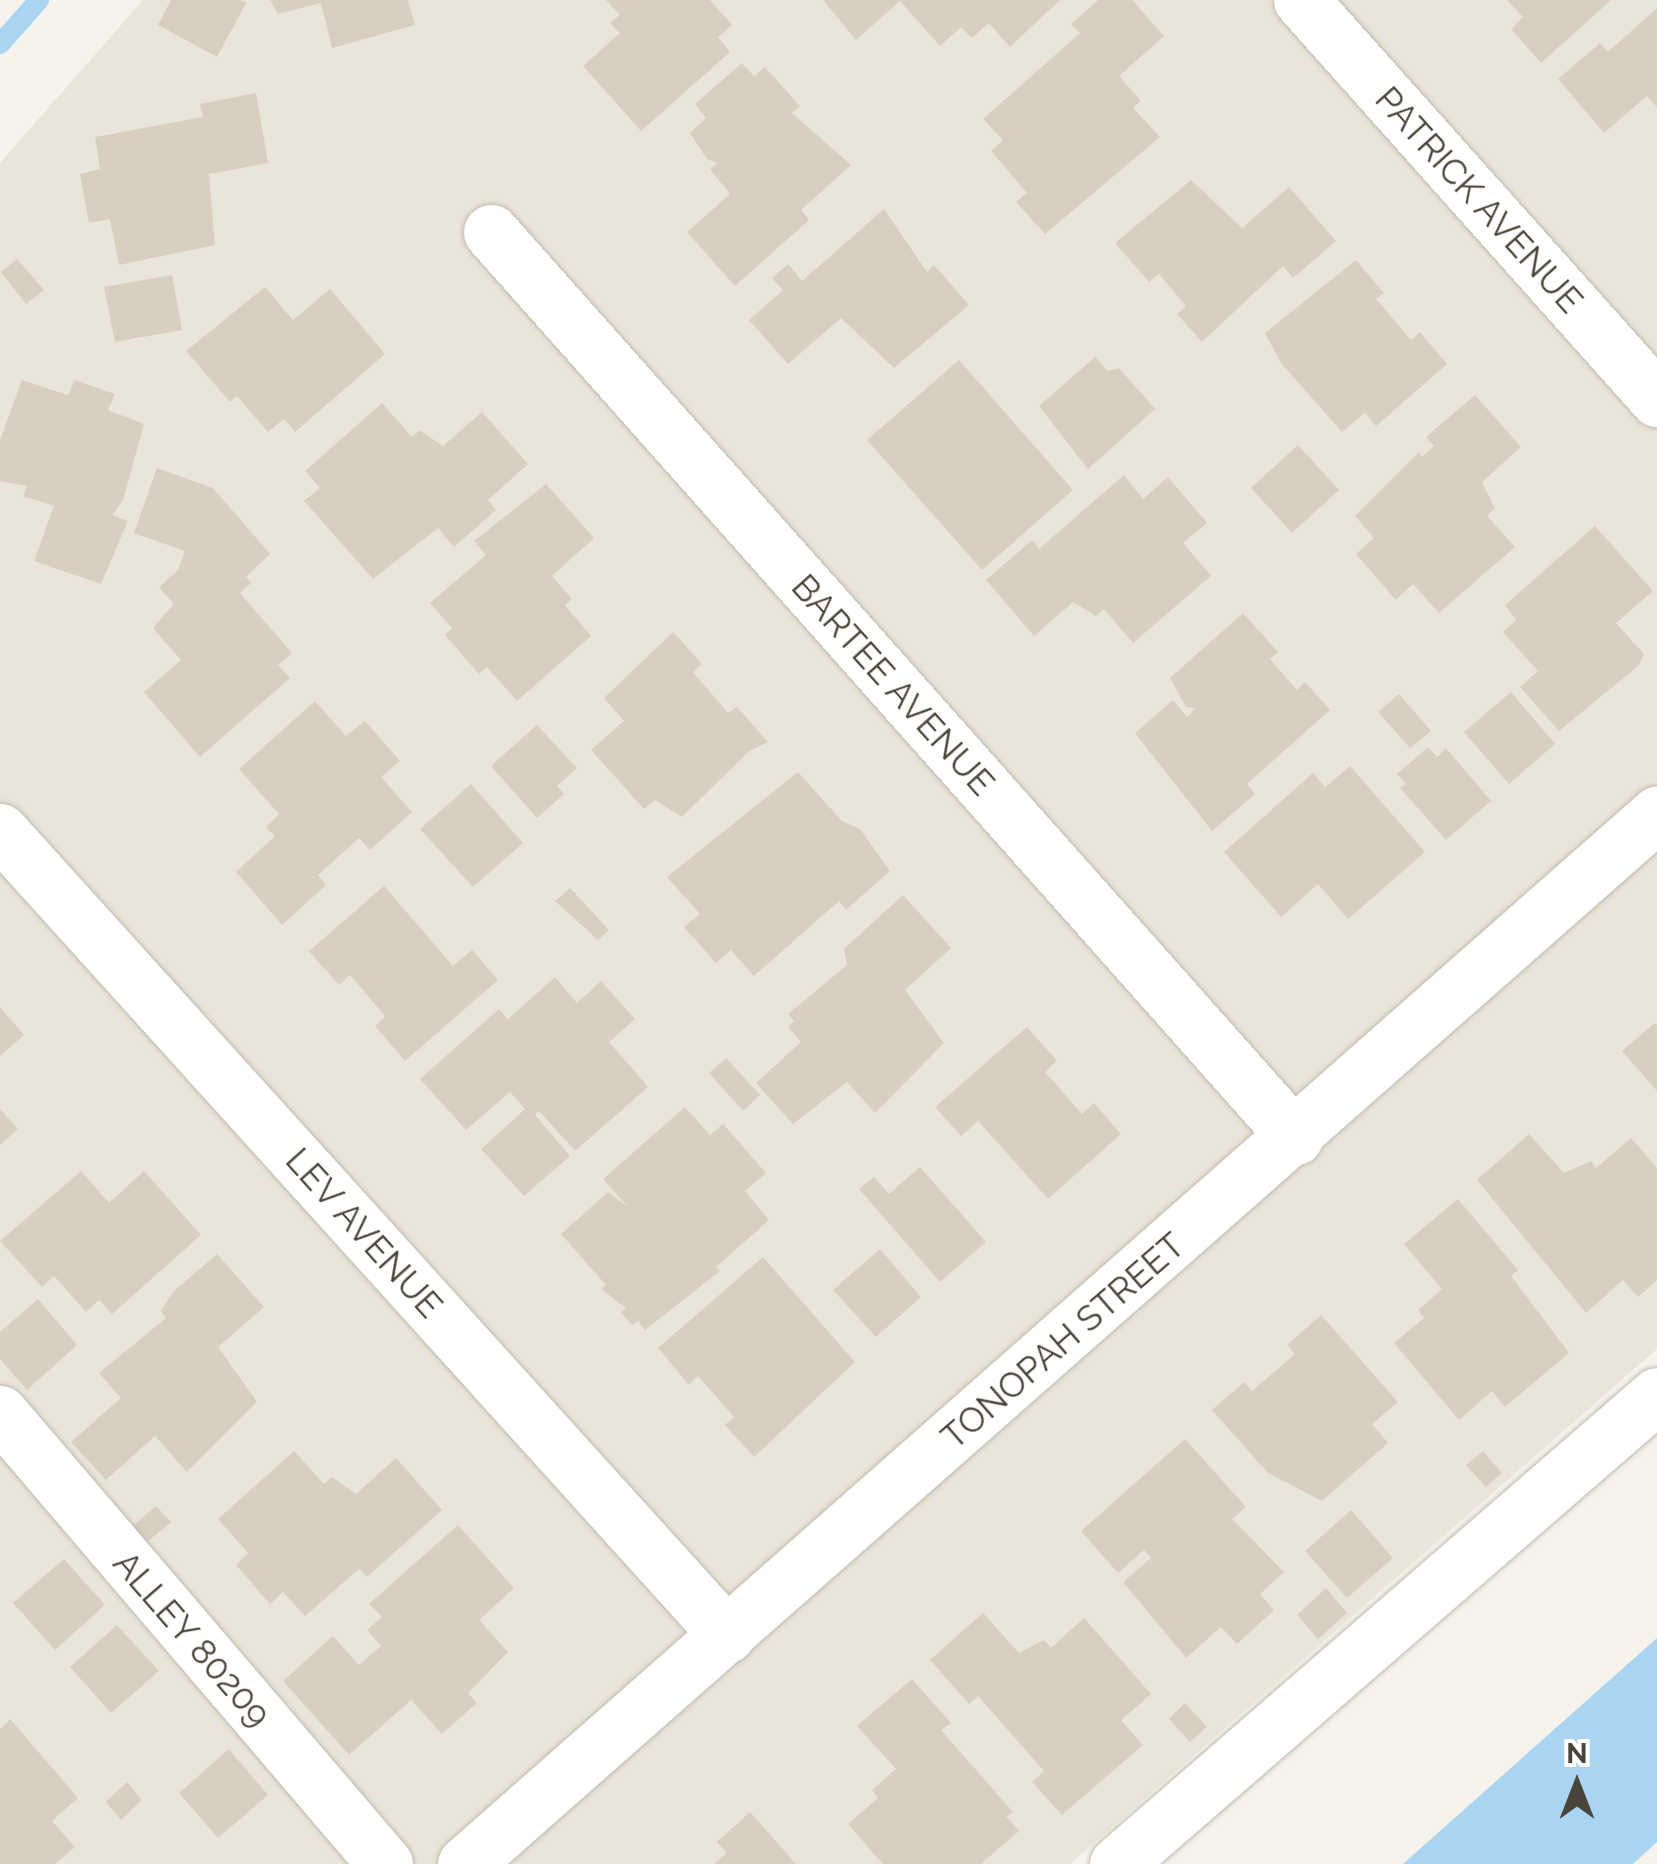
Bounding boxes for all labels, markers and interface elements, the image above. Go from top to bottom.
street label: PATRICK AVENUE [1366,78,1592,322]
street label: BARTEE AVENUE [783,566,1003,804]
street label: LEV AVENUE [276,1139,452,1327]
street label: TONOPAH STREET [933,1224,1193,1458]
street label: ALLEY 80209 [104,1542,280,1736]
north arrow [1527,1734,1627,1834]
text: N [1566,1737,1588,1770]

